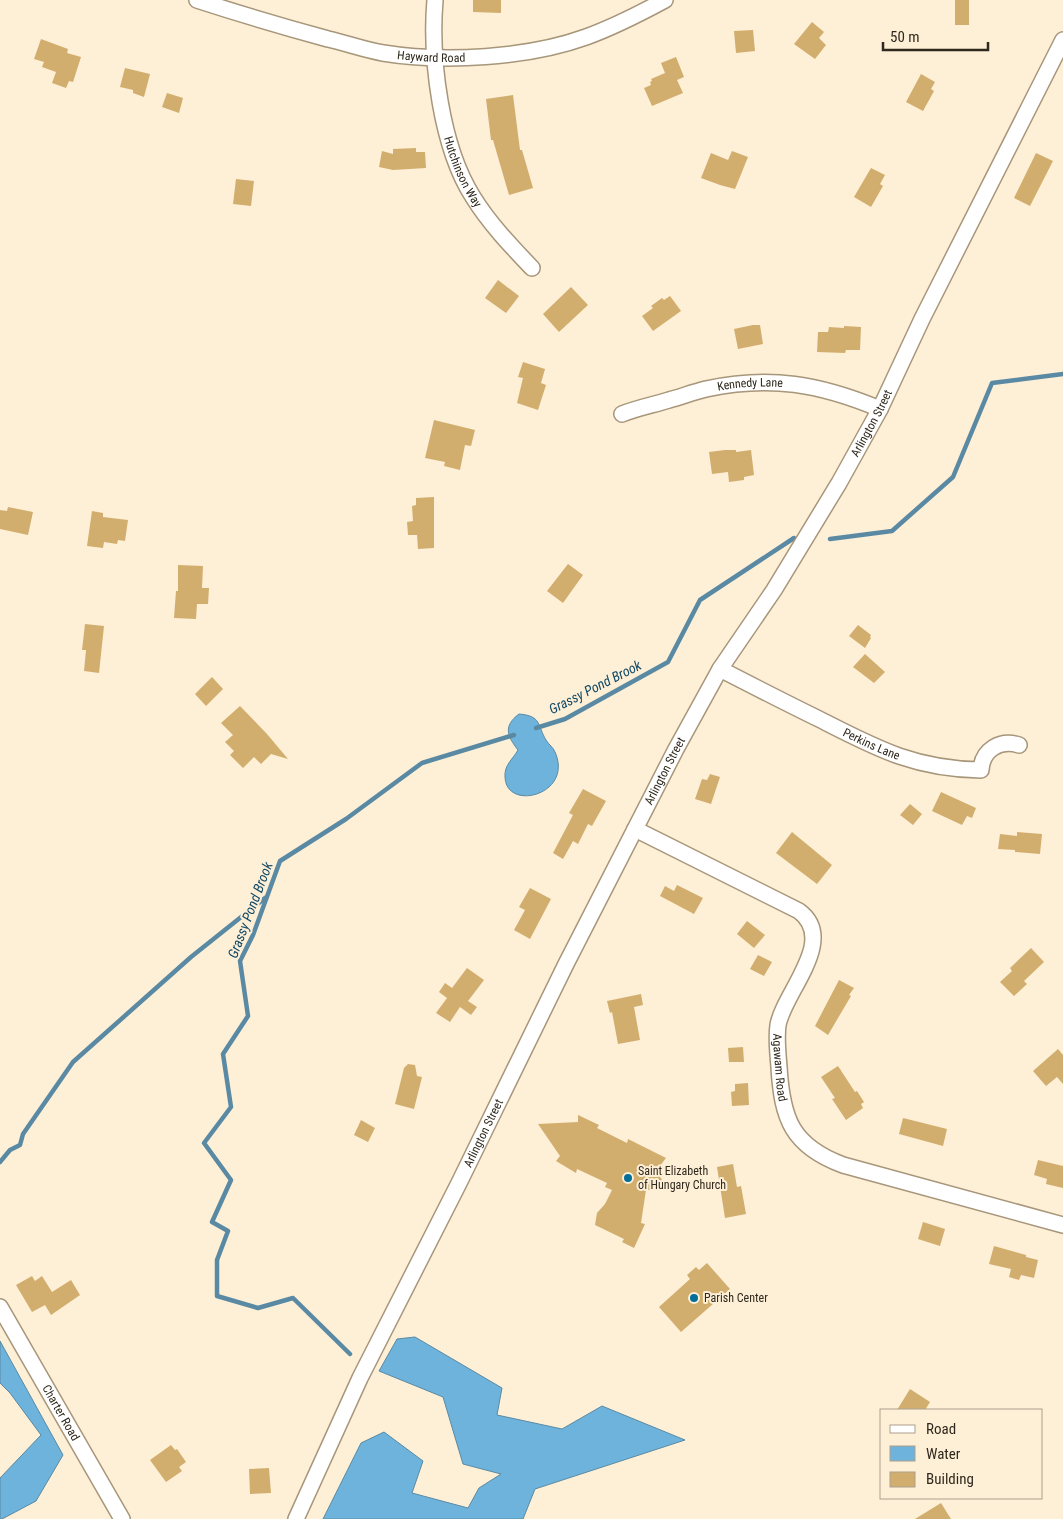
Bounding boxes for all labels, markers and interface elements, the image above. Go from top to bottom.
scale bar [883,20,988,52]
text: 50 m [890,28,920,46]
street label: Hayward Road [396,48,466,65]
street label: Hutchinson Way [441,135,485,210]
street label: Kennedy Lane [716,375,784,394]
street label: Arlington Street [848,387,895,459]
water label: Grassy Pond Brook [546,656,645,717]
street label: Perkins Lane [841,725,902,763]
street label: Arlington Street [642,735,688,807]
water label: Grassy Pond Brook [224,859,276,960]
street label: Agawam Road [770,1033,790,1103]
street label: Arlington Street [461,1096,506,1170]
place label: Saint Elizabeth of Hungary Church [638,1164,726,1192]
marker: Saint Elizabeth of Hungary Church [622,1172,634,1184]
place label: Parish Center [704,1291,768,1305]
marker: Parish Center [688,1292,700,1304]
street label: Charter Road [39,1382,82,1443]
legend [880,1409,1043,1499]
text: Road [926,1420,956,1438]
text: Water [926,1445,961,1463]
text: Building [926,1470,974,1488]

